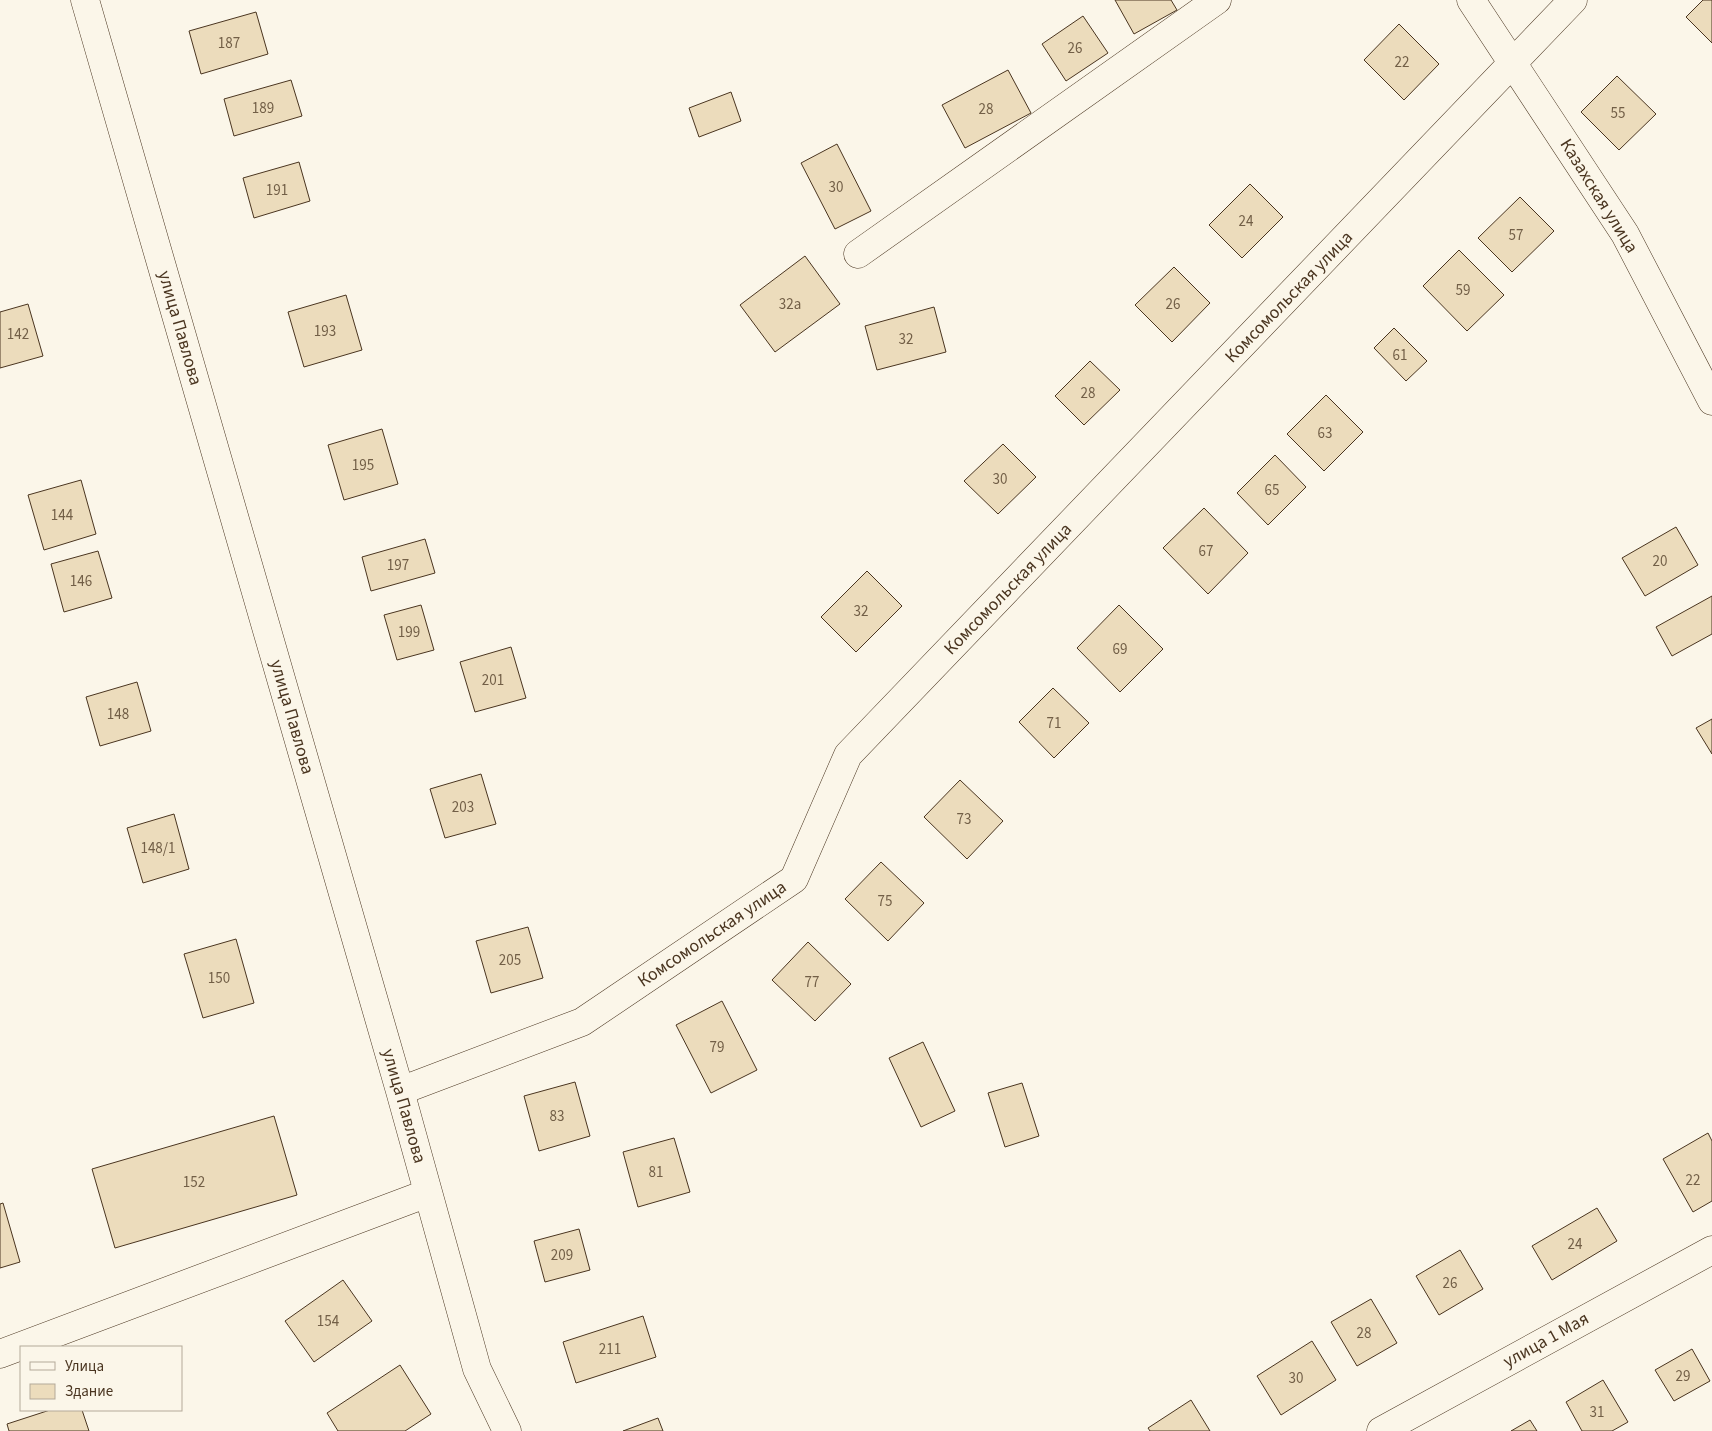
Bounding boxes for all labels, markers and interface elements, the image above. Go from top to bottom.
house number: 187 [218,33,240,54]
house number: 26 [1068,38,1082,59]
house number: 22 [1395,52,1409,73]
house number: 189 [252,98,274,119]
house number: 28 [979,99,993,120]
house number: 55 [1611,103,1625,124]
street label: Казахская улица [1554,134,1644,258]
house number: 30 [829,177,843,198]
house number: 191 [266,180,288,201]
house number: 24 [1239,211,1254,232]
house number: 57 [1509,225,1523,246]
street label: Комсомольская улица [1219,226,1359,368]
street label: улица Павлова [152,268,208,388]
house number: 59 [1456,280,1470,301]
house number: 32а [779,294,801,315]
house number: 26 [1166,294,1180,315]
house number: 193 [314,321,336,342]
house number: 142 [7,324,29,345]
house number: 32 [899,329,913,350]
house number: 61 [1393,345,1407,366]
house number: 28 [1081,383,1095,404]
house number: 63 [1318,423,1332,444]
house number: 195 [352,455,374,476]
house number: 30 [993,469,1007,490]
house number: 65 [1265,480,1279,501]
house number: 144 [51,505,74,526]
street label: Комсомольская улица [938,518,1078,660]
house number: 67 [1199,541,1213,562]
house number: 20 [1653,551,1667,572]
house number: 197 [387,555,409,576]
house number: 146 [70,571,92,592]
house number: 32 [854,601,868,622]
house number: 199 [398,622,420,643]
house number: 69 [1113,639,1127,660]
street label: улица Павлова [264,657,320,777]
house number: 201 [482,670,504,691]
house number: 148 [107,704,129,725]
house number: 71 [1047,713,1061,734]
house number: 203 [452,797,474,818]
house number: 73 [957,809,971,830]
house number: 148/1 [140,838,176,859]
street label: Комсомольская улица [633,875,791,993]
house number: 75 [878,891,892,912]
house number: 205 [499,950,521,971]
house number: 150 [208,968,230,989]
house number: 77 [805,972,819,993]
house number: 79 [710,1037,724,1058]
street label: улица Павлова [376,1046,432,1166]
house number: 83 [550,1106,564,1127]
house number: 81 [649,1162,663,1183]
house number: 22 [1686,1170,1700,1191]
house number: 152 [183,1172,205,1193]
house number: 24 [1568,1234,1583,1255]
house number: 209 [551,1245,573,1266]
house number: 26 [1443,1273,1457,1294]
street label: улица 1 Мая [1498,1306,1594,1374]
house number: 154 [317,1311,340,1332]
house number: 28 [1357,1323,1371,1344]
house number: 211 [599,1339,621,1360]
legend [20,1346,182,1411]
text: Улица [65,1356,104,1377]
house number: 29 [1676,1366,1690,1387]
house number: 30 [1289,1368,1303,1389]
text: Здание [65,1381,113,1402]
house number: 31 [1590,1402,1604,1423]

